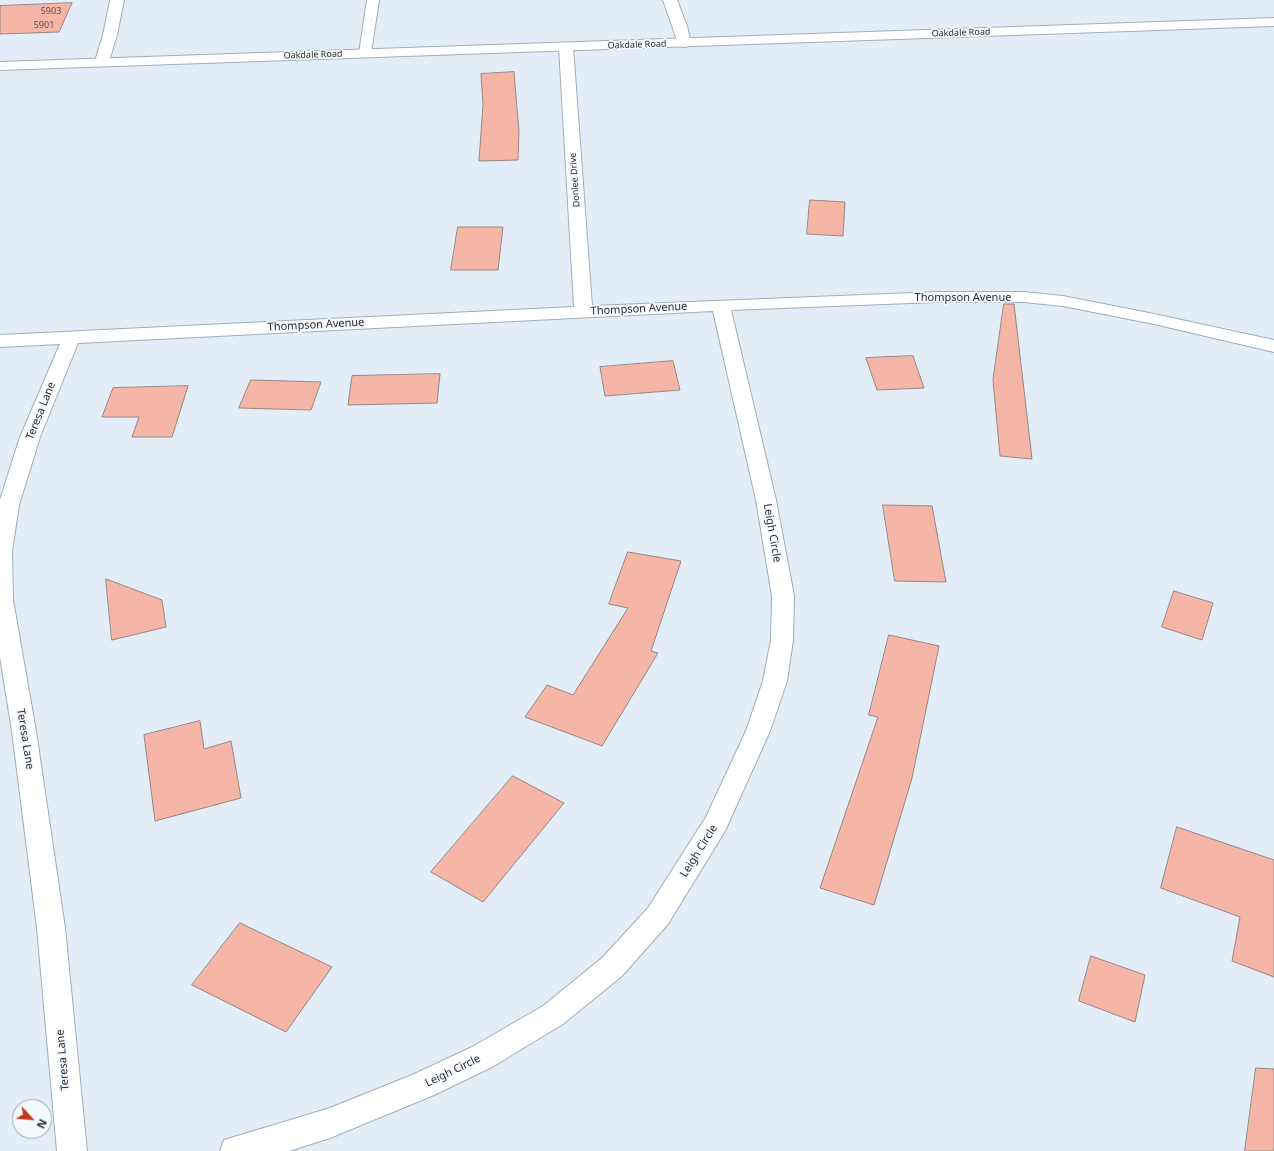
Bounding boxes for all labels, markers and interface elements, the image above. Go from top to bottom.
house number: 5903 [41,6,61,16]
house number: 5901 [34,20,54,30]
street label: Oakdale Road [931,27,991,39]
street label: Oakdale Road [607,39,667,51]
street label: Oakdale Road [283,49,343,61]
street label: Donlee Drive [568,152,582,208]
street label: Thompson Avenue [915,291,1011,305]
street label: Thompson Avenue [590,300,688,318]
street label: Thompson Avenue [267,316,365,334]
street label: Teresa Lane [23,380,59,442]
street label: Leigh Circle [760,502,784,564]
street label: Teresa Lane [14,708,36,770]
street label: Leigh Circle [678,822,720,880]
street label: Teresa Lane [54,1029,72,1091]
street label: Leigh Circle [423,1052,483,1090]
north arrow [12,1099,52,1139]
text: N [34,1117,51,1131]

